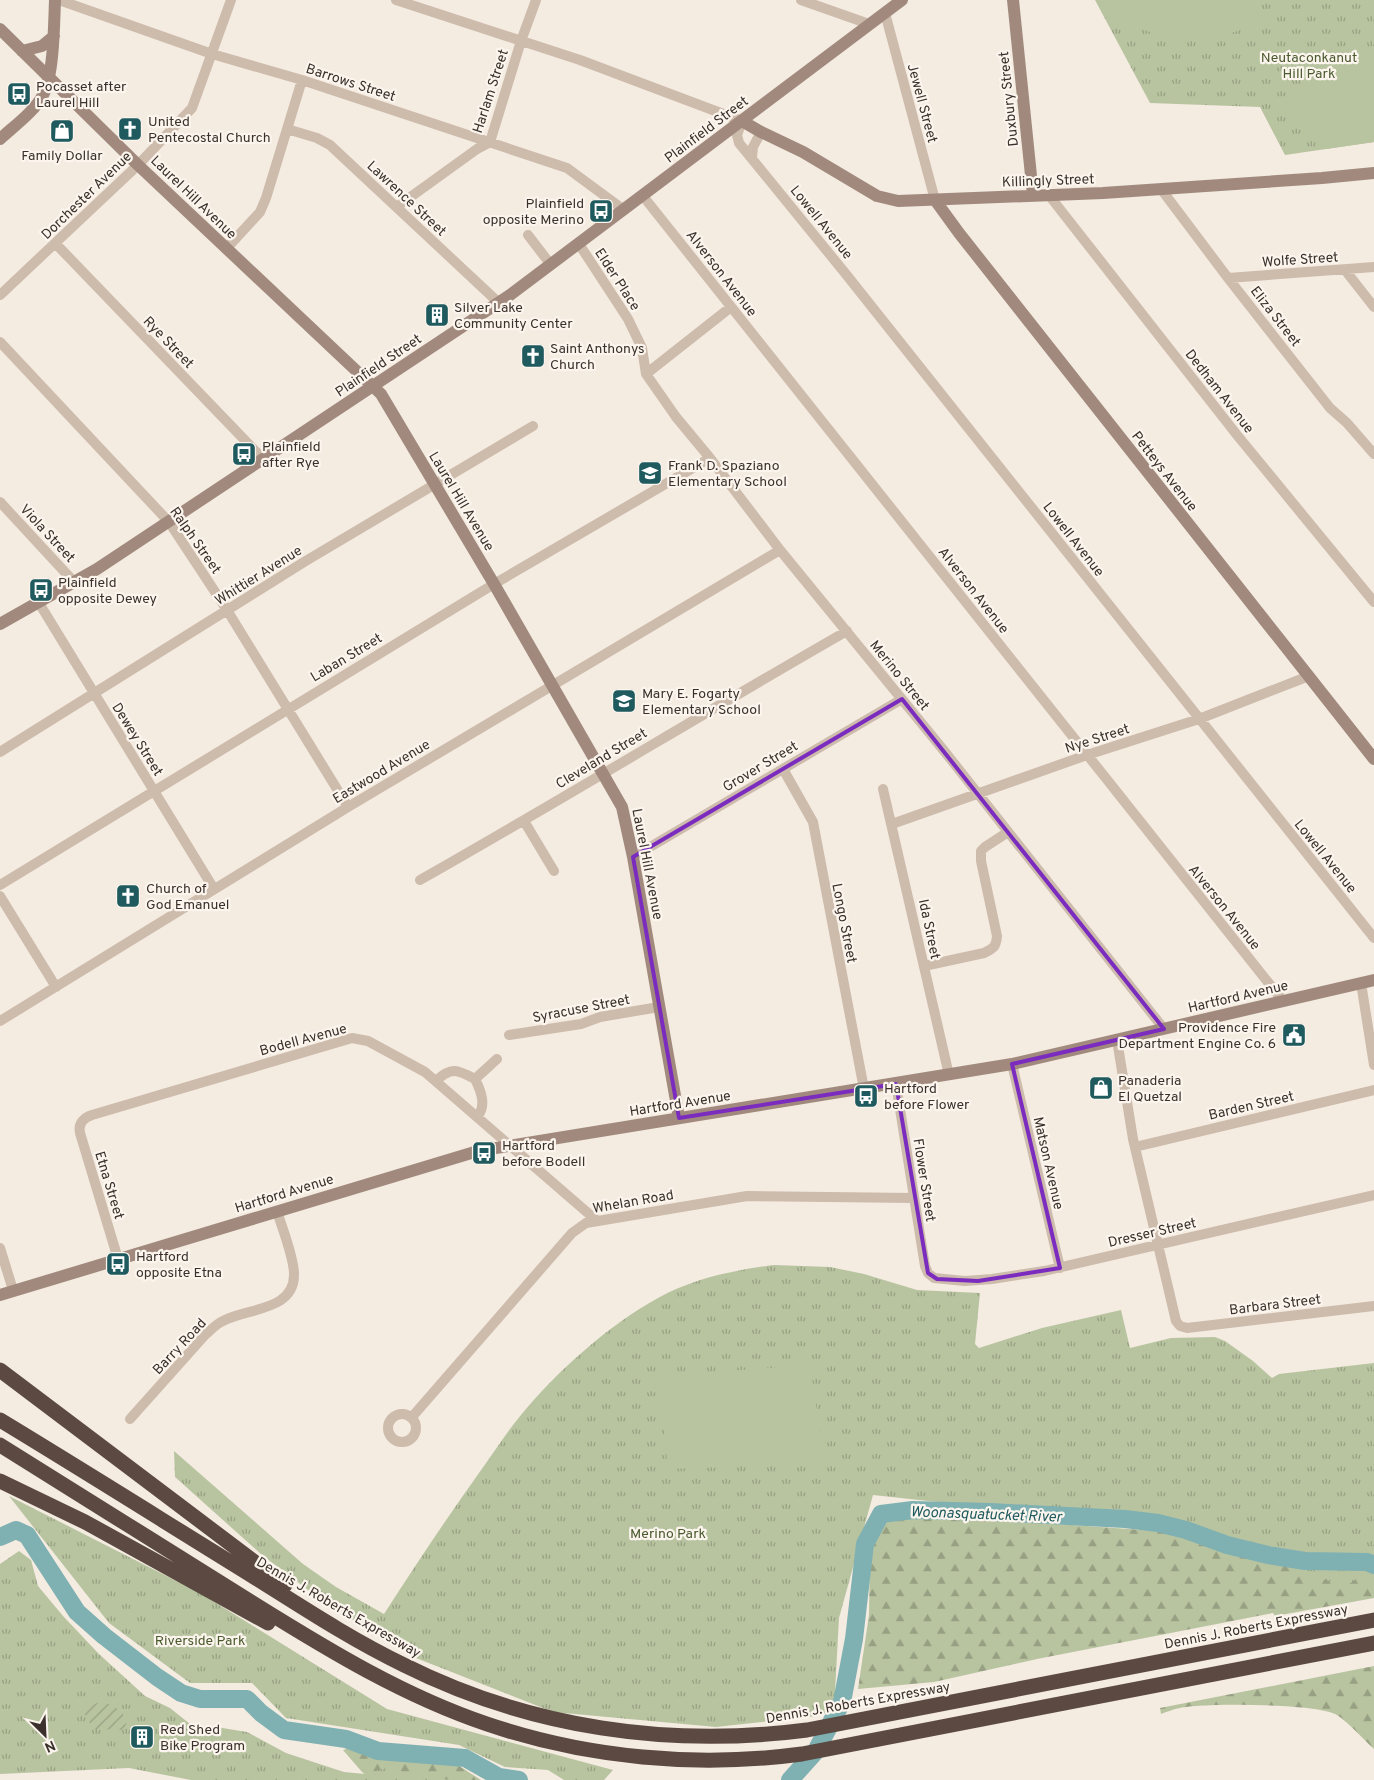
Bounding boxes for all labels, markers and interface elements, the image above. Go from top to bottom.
street label: Harlam Street [470,47,513,136]
street label: Duxbury Street [996,50,1023,147]
park label: Neutaconkanut Hill Park [1261,50,1357,83]
street label: Barrows Street [304,61,398,106]
street label: Jewell Street [903,62,940,145]
place label: Pocasset after Laurel Hill [36,79,127,112]
bus stop icon: Pocasset after Laurel Hill [6,81,32,107]
street label: Plainfield Street [662,93,752,167]
place label: United Pentecostal Church [148,114,271,147]
church icon: United Pentecostal Church [117,116,143,142]
shop icon: Family Dollar [49,118,75,144]
place label: Family Dollar [21,148,103,165]
street label: Dorchester Avenue [38,149,136,244]
street label: Laurel Hill Avenue [146,153,239,243]
street label: Lawrence Street [363,158,449,240]
street label: Killingly Street [1001,171,1095,192]
street label: Lowell Avenue [786,183,856,263]
place label: Plainfield opposite Merino [483,196,584,229]
bus stop icon: Plainfield opposite Merino [588,198,614,224]
street label: Alverson Avenue [682,227,760,320]
street label: Elder Place [590,245,643,314]
street label: Wolfe Street [1261,249,1339,272]
street label: Eliza Street [1246,283,1304,350]
place label: Silver Lake Community Center [454,300,573,333]
building icon: Silver Lake Community Center [424,302,450,328]
street label: Rye Street [139,313,197,373]
street label: Plainfield Street [332,331,425,401]
place label: Saint Anthonys Church [550,341,645,374]
church icon: Saint Anthonys Church [520,343,546,369]
street label: Dedham Avenue [1181,347,1257,437]
street label: Petteys Avenue [1127,428,1200,515]
place label: Plainfield after Rye [262,439,321,472]
bus stop icon: Plainfield after Rye [231,441,257,467]
street label: Laurel Hill Avenue [424,449,497,555]
place label: Frank D. Spaziano Elementary School [668,458,787,491]
school or university icon: Frank D. Spaziano Elementary School [637,460,663,486]
street label: Lowell Avenue [1038,499,1107,581]
street label: Viola Street [16,501,78,567]
street label: Ralph Street [165,504,224,578]
street label: Whittier Avenue [212,543,305,610]
street label: Alverson Avenue [934,544,1012,637]
place label: Plainfield opposite Dewey [58,575,157,608]
bus stop icon: Plainfield opposite Dewey [28,577,54,603]
street label: Laban Street [308,630,386,686]
street label: Merino Street [865,637,932,715]
place label: Mary E. Fogarty Elementary School [642,686,761,719]
school or university icon: Mary E. Fogarty Elementary School [611,688,637,714]
street label: Dewey Street [107,700,166,780]
street label: Nye Street [1063,721,1132,758]
street label: Cleveland Street [553,725,651,793]
street label: Eastwood Avenue [330,737,434,808]
street label: Grover Street [720,738,801,796]
street label: Laurel Hill Avenue [627,807,666,921]
street label: Lowell Avenue [1290,817,1360,897]
street label: Alverson Avenue [1184,862,1263,954]
place label: Church of God Emanuel [146,881,230,914]
street label: Longo Street [827,882,860,965]
church icon: Church of God Emanuel [115,883,141,909]
street label: Ida Street [914,898,943,961]
street label: Hartford Avenue [1187,978,1290,1017]
street label: Syracuse Street [531,992,631,1027]
place label: Providence Fire Department Engine Co. 6 [1118,1020,1276,1053]
street label: Bodell Avenue [258,1021,349,1060]
public building icon: Providence Fire Department Engine Co. 6 [1281,1022,1307,1048]
place label: Panaderia El Quetzal [1118,1073,1182,1106]
shop icon: Panaderia El Quetzal [1088,1075,1114,1101]
place label: Hartford before Flower [884,1081,970,1114]
bus stop icon: Hartford before Flower [853,1083,879,1109]
street label: Hartford Avenue [628,1088,732,1121]
street label: Barden Street [1207,1088,1296,1125]
street label: Matson Avenue [1029,1115,1066,1211]
street label: Flower Street [909,1137,938,1223]
place label: Hartford before Bodell [502,1138,585,1171]
bus stop icon: Hartford before Bodell [471,1140,497,1166]
street label: Etna Street [90,1149,127,1221]
street label: Hartford Avenue [233,1171,336,1218]
street label: Whelan Road [591,1187,675,1218]
street label: Dresser Street [1107,1215,1198,1252]
place label: Hartford opposite Etna [136,1249,222,1282]
bus stop icon: Hartford opposite Etna [105,1251,131,1277]
street label: Barbara Street [1228,1291,1322,1320]
street label: Barry Road [150,1315,210,1379]
water label: Woonasquatucket River [910,1503,1063,1528]
park label: Merino Park [630,1526,706,1543]
street label: Dennis J. Roberts Expressway [253,1554,423,1662]
street label: Dennis J. Roberts Expressway [1163,1601,1350,1654]
park label: Riverside Park [155,1633,245,1650]
street label: Dennis J. Roberts Expressway [765,1679,952,1728]
north arrow [20,1710,70,1760]
place label: Red Shed Bike Program [160,1722,245,1755]
building icon: Red Shed Bike Program [129,1724,155,1750]
text: N [42,1736,58,1755]

